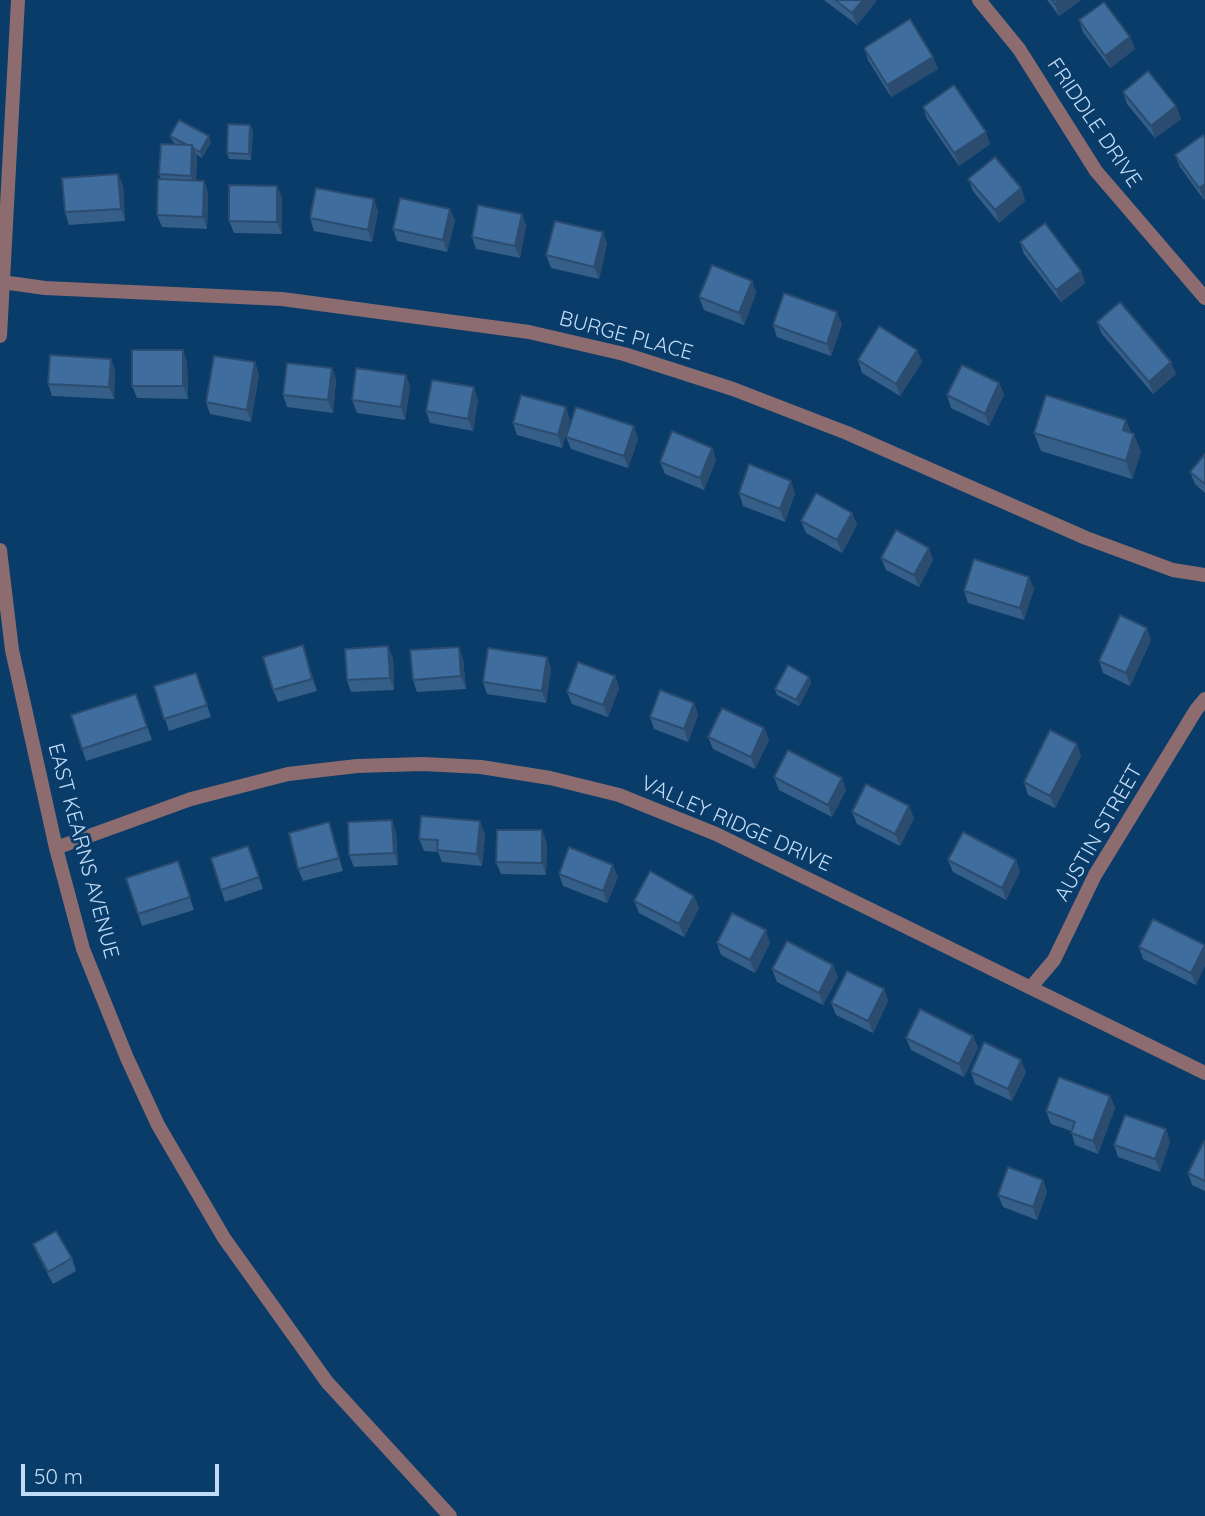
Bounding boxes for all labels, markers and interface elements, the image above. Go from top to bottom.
street label: FRIDDLE DRIVE [1041,54,1147,192]
street label: BURGE PLACE [556,306,696,366]
street label: EAST KEARNS AVENUE [42,740,124,962]
street label: AUSTIN STREET [1050,760,1148,906]
street label: VALLEY RIDGE DRIVE [637,771,835,877]
scale bar [24,1450,222,1494]
text: 50 m [34,1463,83,1489]

